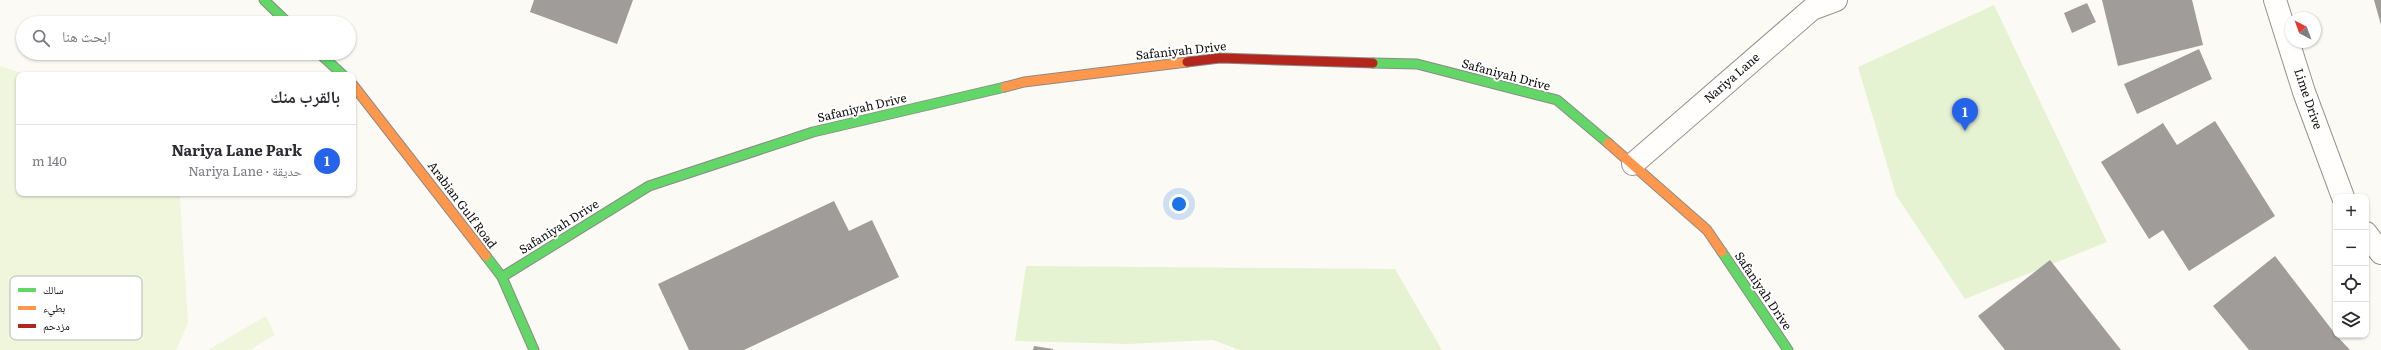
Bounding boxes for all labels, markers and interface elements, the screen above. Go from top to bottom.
north arrow [2285,12,2321,48]
search box [16,16,356,60]
text: ابحث هنا [62,24,111,47]
icon: search [30,27,52,49]
street label: Safaniyah Drive [1135,36,1227,64]
street label: Nariya Lane [1699,48,1763,107]
street label: Safaniyah Drive [1460,54,1553,95]
street label: Lime Drive [2290,66,2328,132]
text: بالقرب منك [270,83,340,108]
street label: Safaniyah Drive [815,88,908,126]
pin: 1 [1952,98,1978,131]
text: Nariya Lane Park [171,138,302,161]
text: 140 m [32,151,67,170]
text: 1 [324,151,330,170]
street label: Arabian Gulf Road [424,157,502,252]
text: حديقة · Nariya Lane [188,161,302,180]
street label: Safaniyah Drive [515,194,602,258]
your location [1169,194,1189,214]
map controls [2333,194,2369,338]
button: + [2333,194,2369,230]
button: − [2333,230,2369,266]
street label: Safaniyah Drive [1731,248,1797,333]
button: locate [2333,266,2369,302]
legend [10,276,142,340]
text: سالك [43,281,63,297]
text: بطيء [43,299,65,317]
button: layers [2333,302,2369,338]
text: مزدحم [43,317,70,334]

